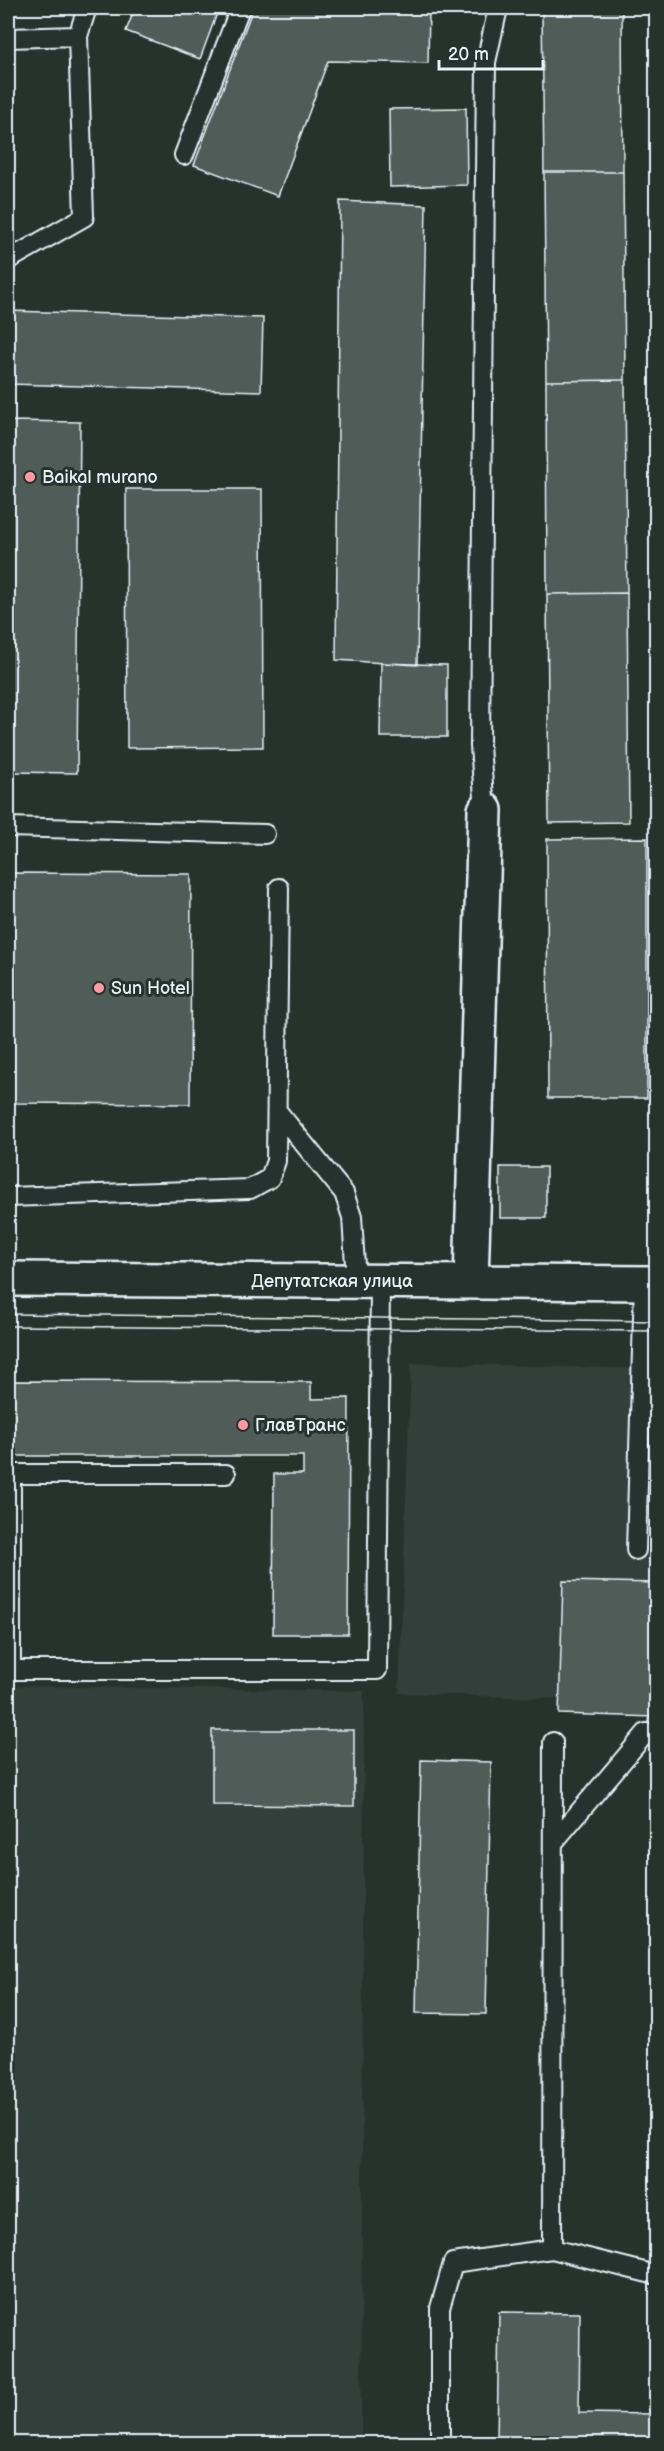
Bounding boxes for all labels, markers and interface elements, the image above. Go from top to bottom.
scale bar [439,33,542,71]
text: 20 m [448,44,489,65]
place label: Baikal murano [42,467,158,488]
marker: Baikal murano [23,470,37,484]
place label: Sun Hotel [111,978,190,999]
marker: Sun Hotel [92,981,106,995]
street label: Депутатская улица [251,1271,413,1292]
place label: ГлавТранс [255,1415,346,1436]
marker: ГлавТранс [236,1418,250,1432]

